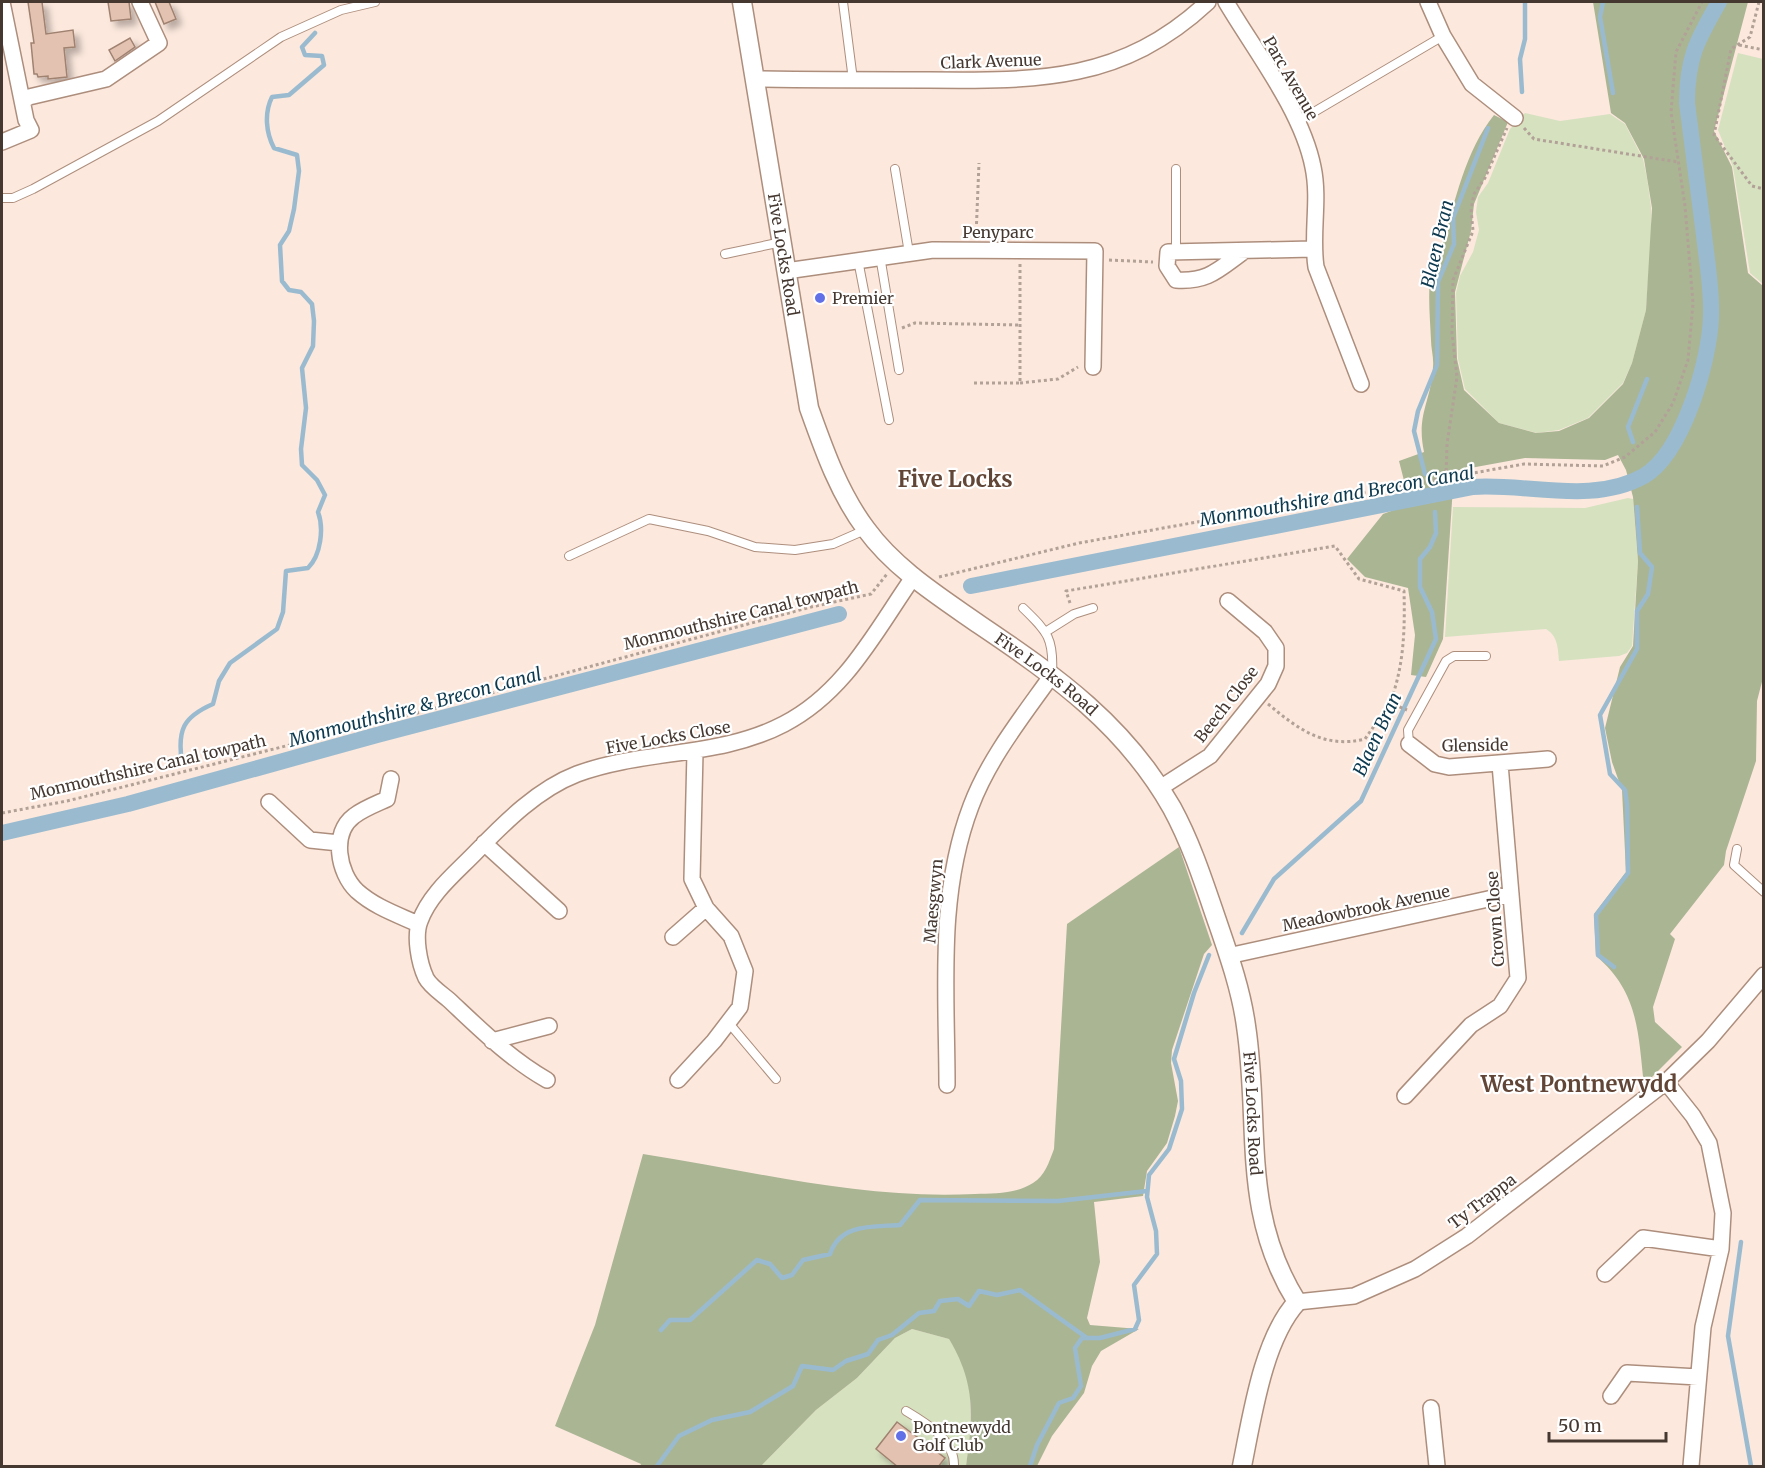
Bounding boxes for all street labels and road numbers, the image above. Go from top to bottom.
street label: Parc Avenue [1259,33,1323,123]
street label: Clark Avenue [940,49,1042,73]
street label: Five Locks Road [764,192,804,318]
street label: Penyparc [962,222,1034,242]
street label: Monmouthshire Canal towpath [622,576,861,654]
street label: Five Locks Road [991,628,1102,720]
street label: Beech Close [1190,662,1262,746]
street label: Five Locks Close [604,716,732,758]
street label: Monmouthshire Canal towpath [28,730,268,804]
street label: Glenside [1442,734,1508,756]
street label: Maesgwyn [919,857,947,944]
street label: Crown Close [1482,871,1508,967]
street label: Meadowbrook Avenue [1281,880,1451,936]
street label: Five Locks Road [1239,1051,1266,1177]
street label: Ty Trappa [1444,1169,1520,1233]

